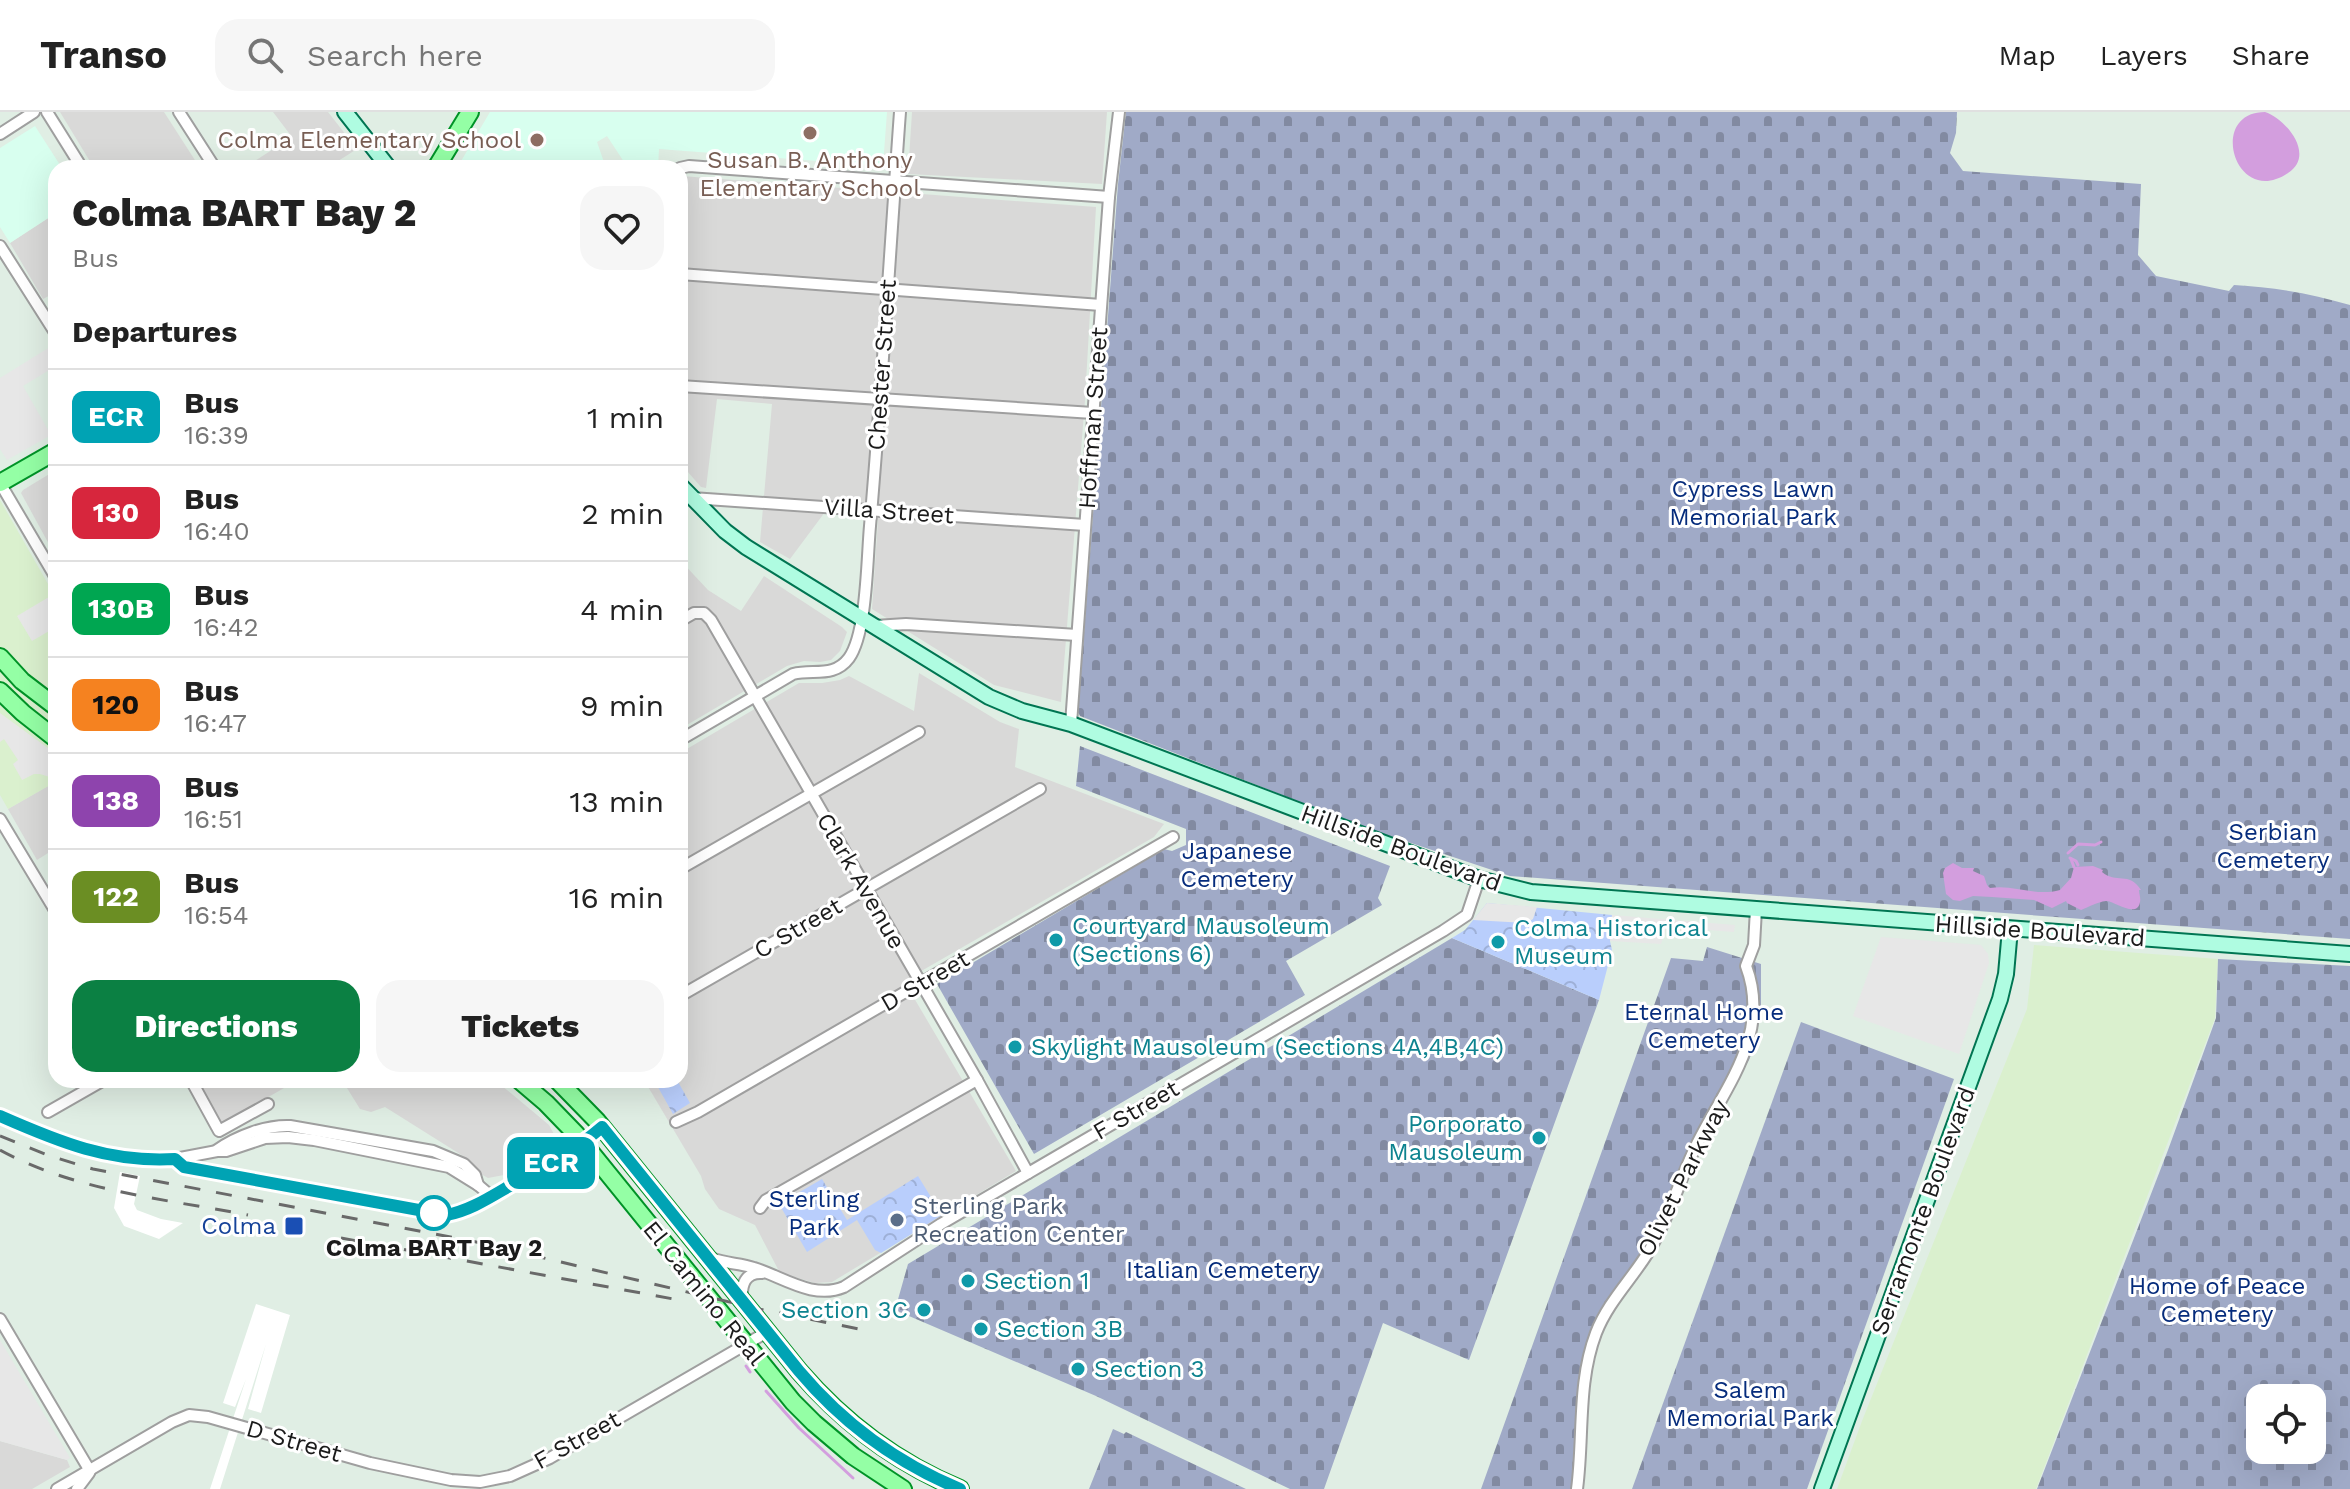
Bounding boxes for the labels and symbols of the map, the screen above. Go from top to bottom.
marker: Susan B. Anthony Elementary School [801,124,819,142]
place label: Colma Elementary School [218,126,522,154]
marker: Colma Elementary School [528,131,546,149]
place label: Susan B. Anthony Elementary School [699,146,921,202]
street label: Chester Street [862,279,902,451]
street label: Hoffman Street [1073,326,1113,510]
park label: Cypress Lawn Memorial Park [1669,475,1837,531]
street label: Villa Street [823,492,955,530]
street label: Hillside Boulevard [1297,799,1505,897]
street label: Clark Avenue [811,808,911,954]
park label: Serbian Cemetery [2217,818,2330,874]
park label: Japanese Cemetery [1181,837,1294,893]
street label: C Street [749,892,847,964]
street label: Hillside Boulevard [1934,910,2146,952]
place label: Courtyard Mausoleum (Sections 6) [1072,912,1330,968]
place label: Colma Historical Museum [1514,914,1709,970]
marker: Courtyard Mausoleum (Sections 6) [1047,931,1065,949]
marker: Colma Historical Museum [1489,933,1507,951]
street label: D Street [876,944,974,1018]
park label: Eternal Home Cemetery [1624,998,1784,1054]
place label: Skylight Mausoleum (Sections 4A,4B,4C) [1031,1033,1504,1061]
marker: Skylight Mausoleum (Sections 4A,4B,4C) [1006,1038,1024,1056]
street label: F Street [1088,1074,1184,1146]
street label: Serramonte Boulevard [1865,1083,1981,1339]
street label: Olivet Parkway [1631,1094,1735,1261]
place label: Porporato Mausoleum [1388,1110,1523,1166]
marker: Porporato Mausoleum [1530,1129,1548,1147]
line badge: ECR [505,1137,597,1189]
park label: Sterling Park [769,1185,859,1241]
place label: Sterling Park Recreation Center [913,1192,1125,1248]
marker: Colma BART Bay 2 [417,1196,451,1230]
marker: Sterling Park Recreation Center [888,1211,906,1229]
place label: Colma [201,1212,276,1240]
marker: Colma [283,1215,305,1237]
street label: El Camino Real [637,1215,771,1371]
place label: Colma BART Bay 2 [326,1234,542,1262]
park label: Italian Cemetery [1126,1256,1321,1284]
place label: Section 1 [984,1267,1089,1295]
marker: Section 1 [959,1272,977,1290]
park label: Home of Peace Cemetery [2129,1272,2305,1328]
place label: Section 3C [781,1296,908,1324]
marker: Section 3C [915,1301,933,1319]
place label: Section 3B [997,1315,1123,1343]
marker: Section 3B [972,1320,990,1338]
place label: Section 3 [1094,1355,1205,1383]
marker: Section 3 [1069,1360,1087,1378]
park label: Salem Memorial Park [1666,1376,1834,1432]
street label: F Street [529,1405,625,1475]
street label: D Street [243,1414,345,1468]

